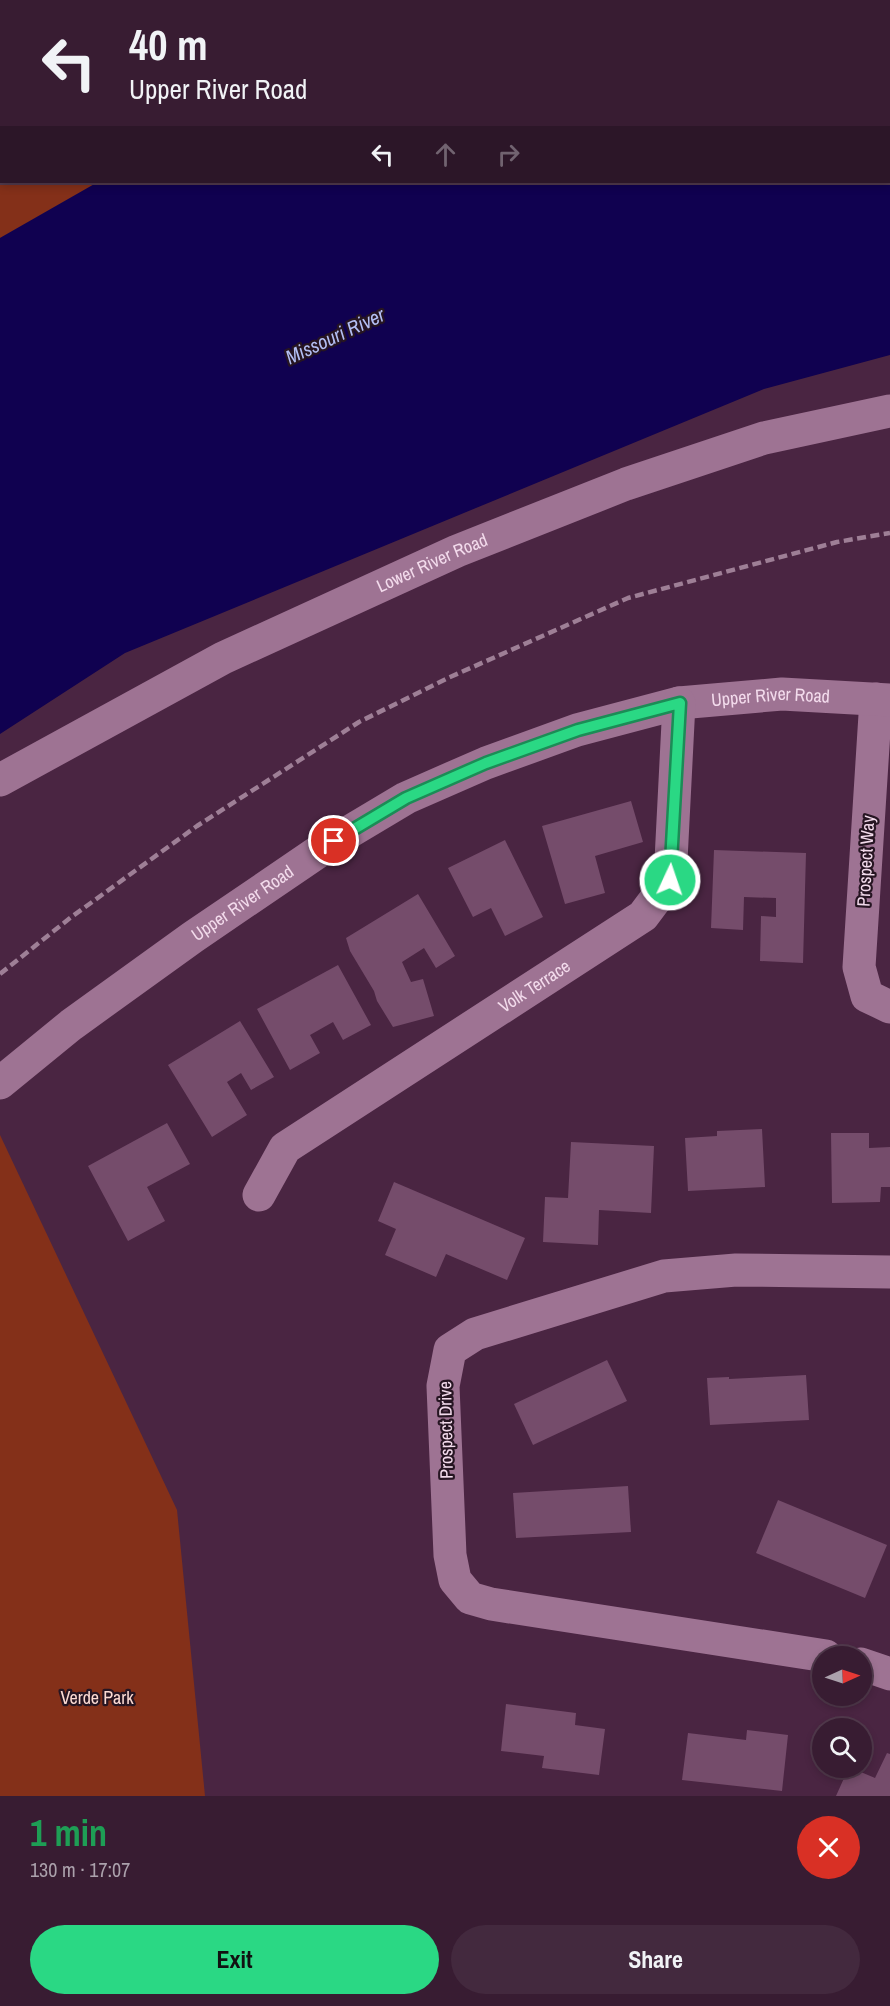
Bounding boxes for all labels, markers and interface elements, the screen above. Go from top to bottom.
text: 40 m [129,17,208,73]
icon: left [30,24,108,102]
text: Upper River Road [129,71,307,107]
icon: left [366,138,399,171]
icon: ahead [429,138,462,171]
icon: right [492,138,525,171]
water label: Missouri River [281,301,389,370]
street label: Lower River Road [372,527,491,598]
street label: Upper River Road [710,681,831,712]
street label: Prospect Way [851,814,880,907]
pin [308,815,359,866]
icon: arrive [317,824,350,857]
position arrow [638,848,702,912]
street label: Upper River Road [186,859,298,947]
street label: Volk Terrace [493,953,575,1018]
street label: Prospect Drive [432,1381,459,1479]
north arrow [812,1646,872,1706]
map controls [812,1646,872,1778]
park label: Verde Park [60,1685,134,1710]
button: search [812,1718,872,1778]
text: 1 min [30,1809,107,1857]
button: close [797,1816,860,1879]
text: 130 m · 17:07 [30,1856,130,1883]
button: Exit [30,1925,439,1994]
button: Share [451,1925,860,1994]

